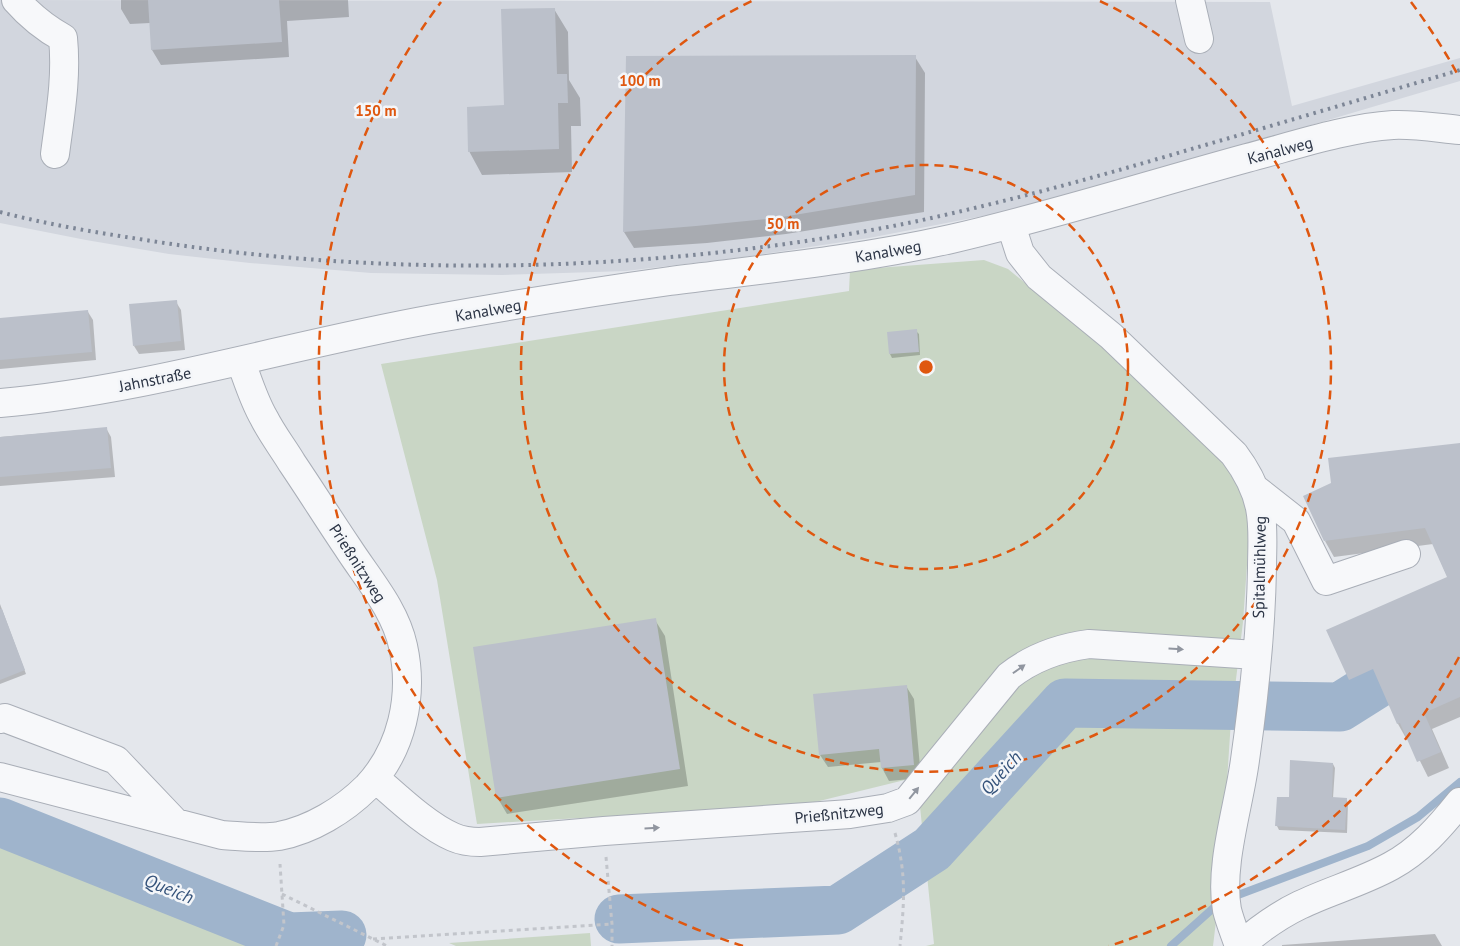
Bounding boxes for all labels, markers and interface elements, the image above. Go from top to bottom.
text: 100 m [619,71,661,90]
text: 150 m [355,101,397,120]
street label: Kanalweg [1245,132,1315,168]
text: 50 m [767,214,799,233]
street label: Kanalweg [853,235,923,267]
street label: Kanalweg [453,294,523,326]
centre of rings [917,358,935,376]
street label: Jahnstraße [116,362,193,396]
street label: Spitalmühlweg [1248,516,1270,618]
street label: Prießnitzweg [325,520,391,606]
one-way arrow [1168,646,1184,654]
one-way arrow [1012,664,1025,674]
water label: Queich [975,746,1026,799]
one-way arrow [908,786,919,799]
street label: Prießnitzweg [793,798,885,828]
one-way arrow [645,824,661,832]
water label: Queich [141,868,197,909]

